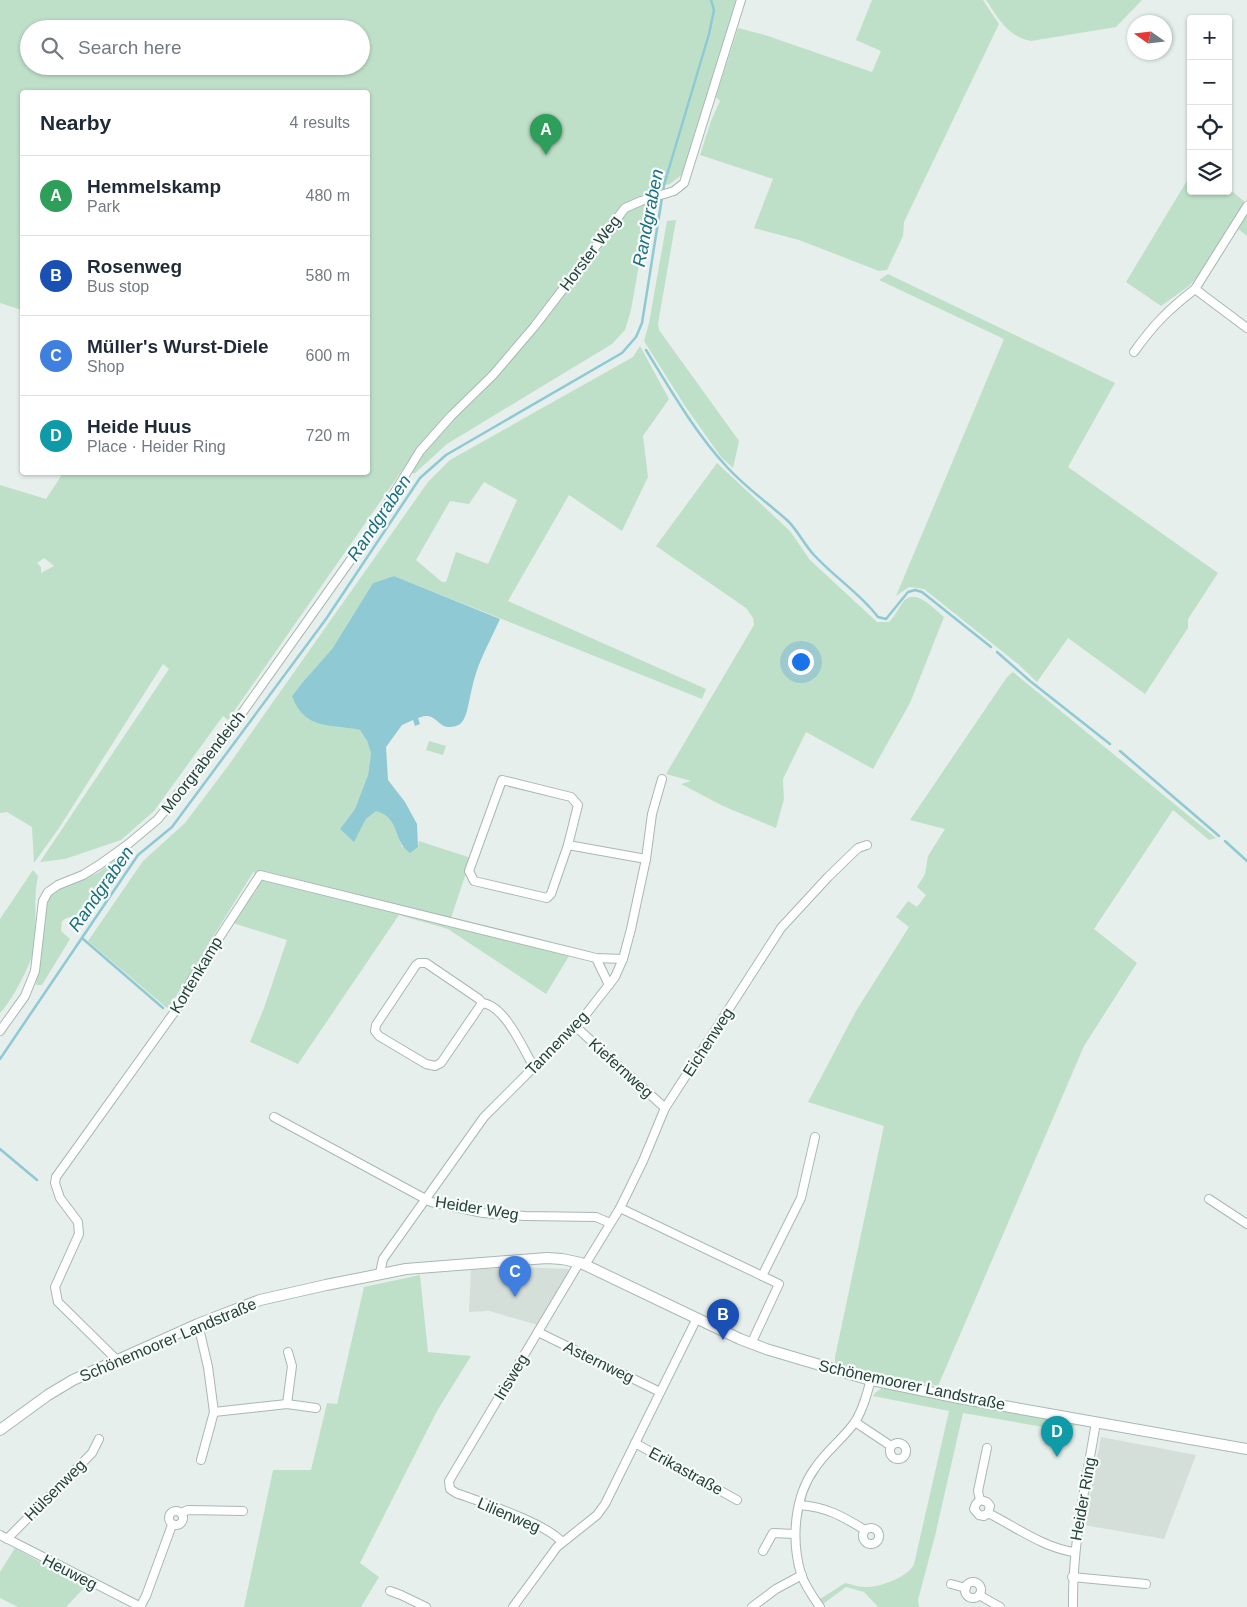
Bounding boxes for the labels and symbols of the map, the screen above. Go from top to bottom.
north arrow [1127,15,1172,60]
pin: A [530,114,562,155]
water label: Randgraben [629,167,667,269]
street label: Horster Weg [556,212,624,294]
water label: Randgraben [343,471,415,565]
your location [788,649,814,675]
street label: Moorgrabendeich [158,708,248,816]
water label: Randgraben [64,843,138,935]
street label: Kortenkamp [166,934,226,1016]
street label: Eichenweg [680,1005,736,1079]
street label: Tannenweg [522,1008,592,1078]
street label: Kiefernweg [586,1035,656,1101]
street label: Heider Weg [434,1193,520,1223]
pin: C [499,1256,531,1297]
street label: Schönemoorer Landstraße [77,1295,259,1385]
pin: B [707,1299,739,1340]
street label: Asternweg [561,1338,637,1386]
street label: Irisweg [491,1351,531,1403]
street label: Schönemoorer Landstraße [817,1357,1007,1413]
pin: D [1041,1416,1073,1457]
street label: Erikastraße [646,1444,726,1498]
street label: Hülsenweg [21,1456,89,1524]
street label: Heider Ring [1067,1456,1099,1542]
street label: Lilienweg [475,1494,543,1536]
street label: Heuweg [40,1551,100,1593]

